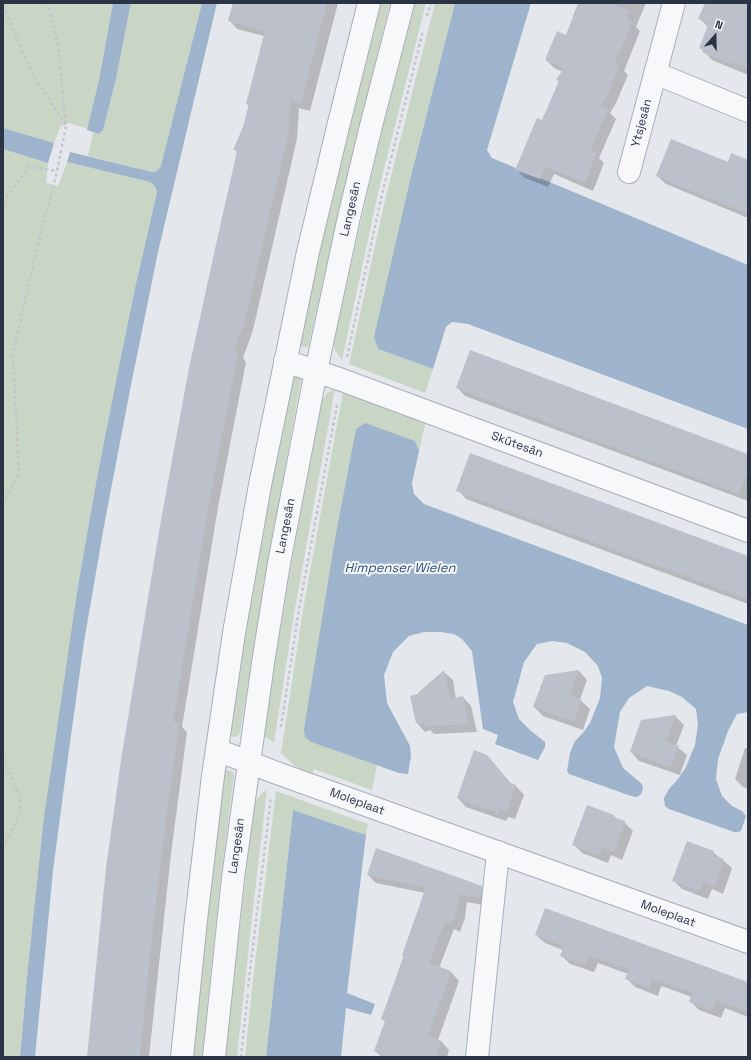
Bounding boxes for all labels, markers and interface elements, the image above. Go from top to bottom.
north arrow [695,16,735,56]
text: N [713,17,725,33]
street label: Ytsjesân [629,97,655,149]
street label: Langesân [338,180,364,238]
street label: Skûtesân [489,429,545,461]
street label: Langesân [274,497,298,555]
water label: Himpenser Wielen [345,560,455,576]
street label: Moleplaat [328,785,386,819]
street label: Langesân [226,817,248,875]
street label: Moleplaat [639,897,697,931]

